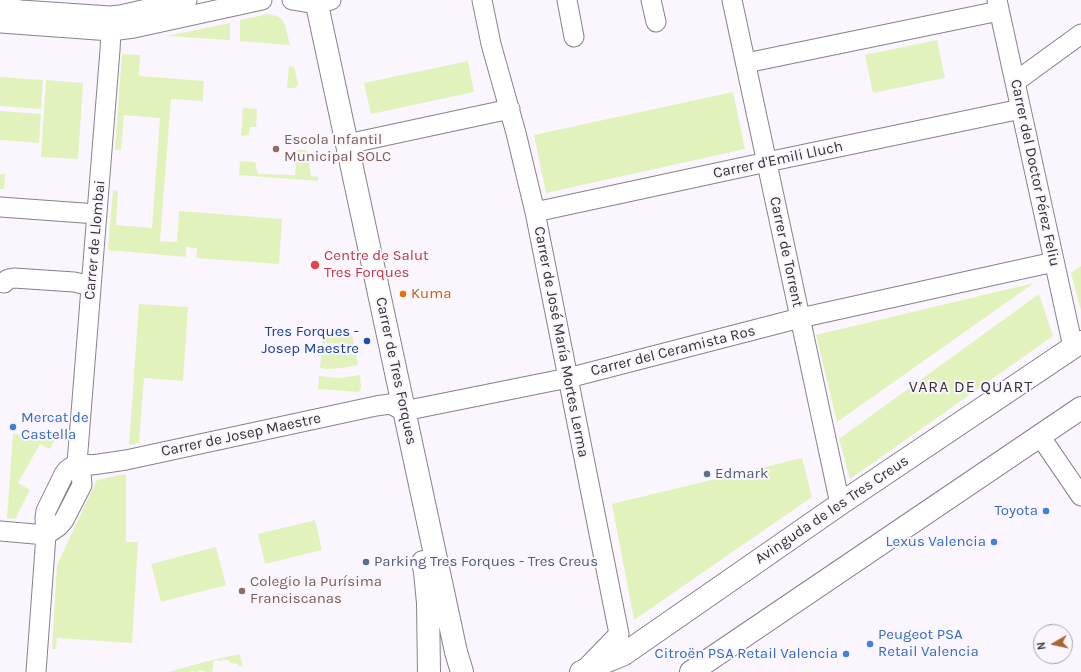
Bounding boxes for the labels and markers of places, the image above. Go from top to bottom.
place label: Escola Infantil Municipal SOLC [284,131,391,166]
marker: Escola Infantil Municipal SOLC [271,144,281,154]
place label: Centre de Salut Tres Forques [324,247,429,282]
marker: Centre de Salut Tres Forques [309,259,321,271]
place label: Kuma [411,285,451,303]
marker: Kuma [398,289,408,299]
place label: Tres Forques - Josep Maestre [262,323,359,358]
marker: Tres Forques - Josep Maestre [362,336,372,346]
place label: Mercat de Castella [21,409,89,444]
marker: Mercat de Castella [8,422,18,432]
place label: Edmark [715,465,768,483]
marker: Edmark [702,469,712,479]
place label: Toyota [994,502,1038,520]
marker: Toyota [1041,506,1051,516]
place label: Lexus Valencia [885,533,986,551]
marker: Lexus Valencia [989,537,999,547]
place label: Parking Tres Forques - Tres Creus [374,553,598,571]
marker: Parking Tres Forques - Tres Creus [361,557,371,567]
place label: Colegio la Purísima Franciscanas [250,573,382,608]
marker: Colegio la Purísima Franciscanas [237,586,247,596]
place label: Peugeot PSA Retail Valencia [878,626,979,661]
marker: Peugeot PSA Retail Valencia [865,639,875,649]
place label: Citroën PSA Retail Valencia [655,645,838,663]
marker: Citroën PSA Retail Valencia [841,649,851,659]

